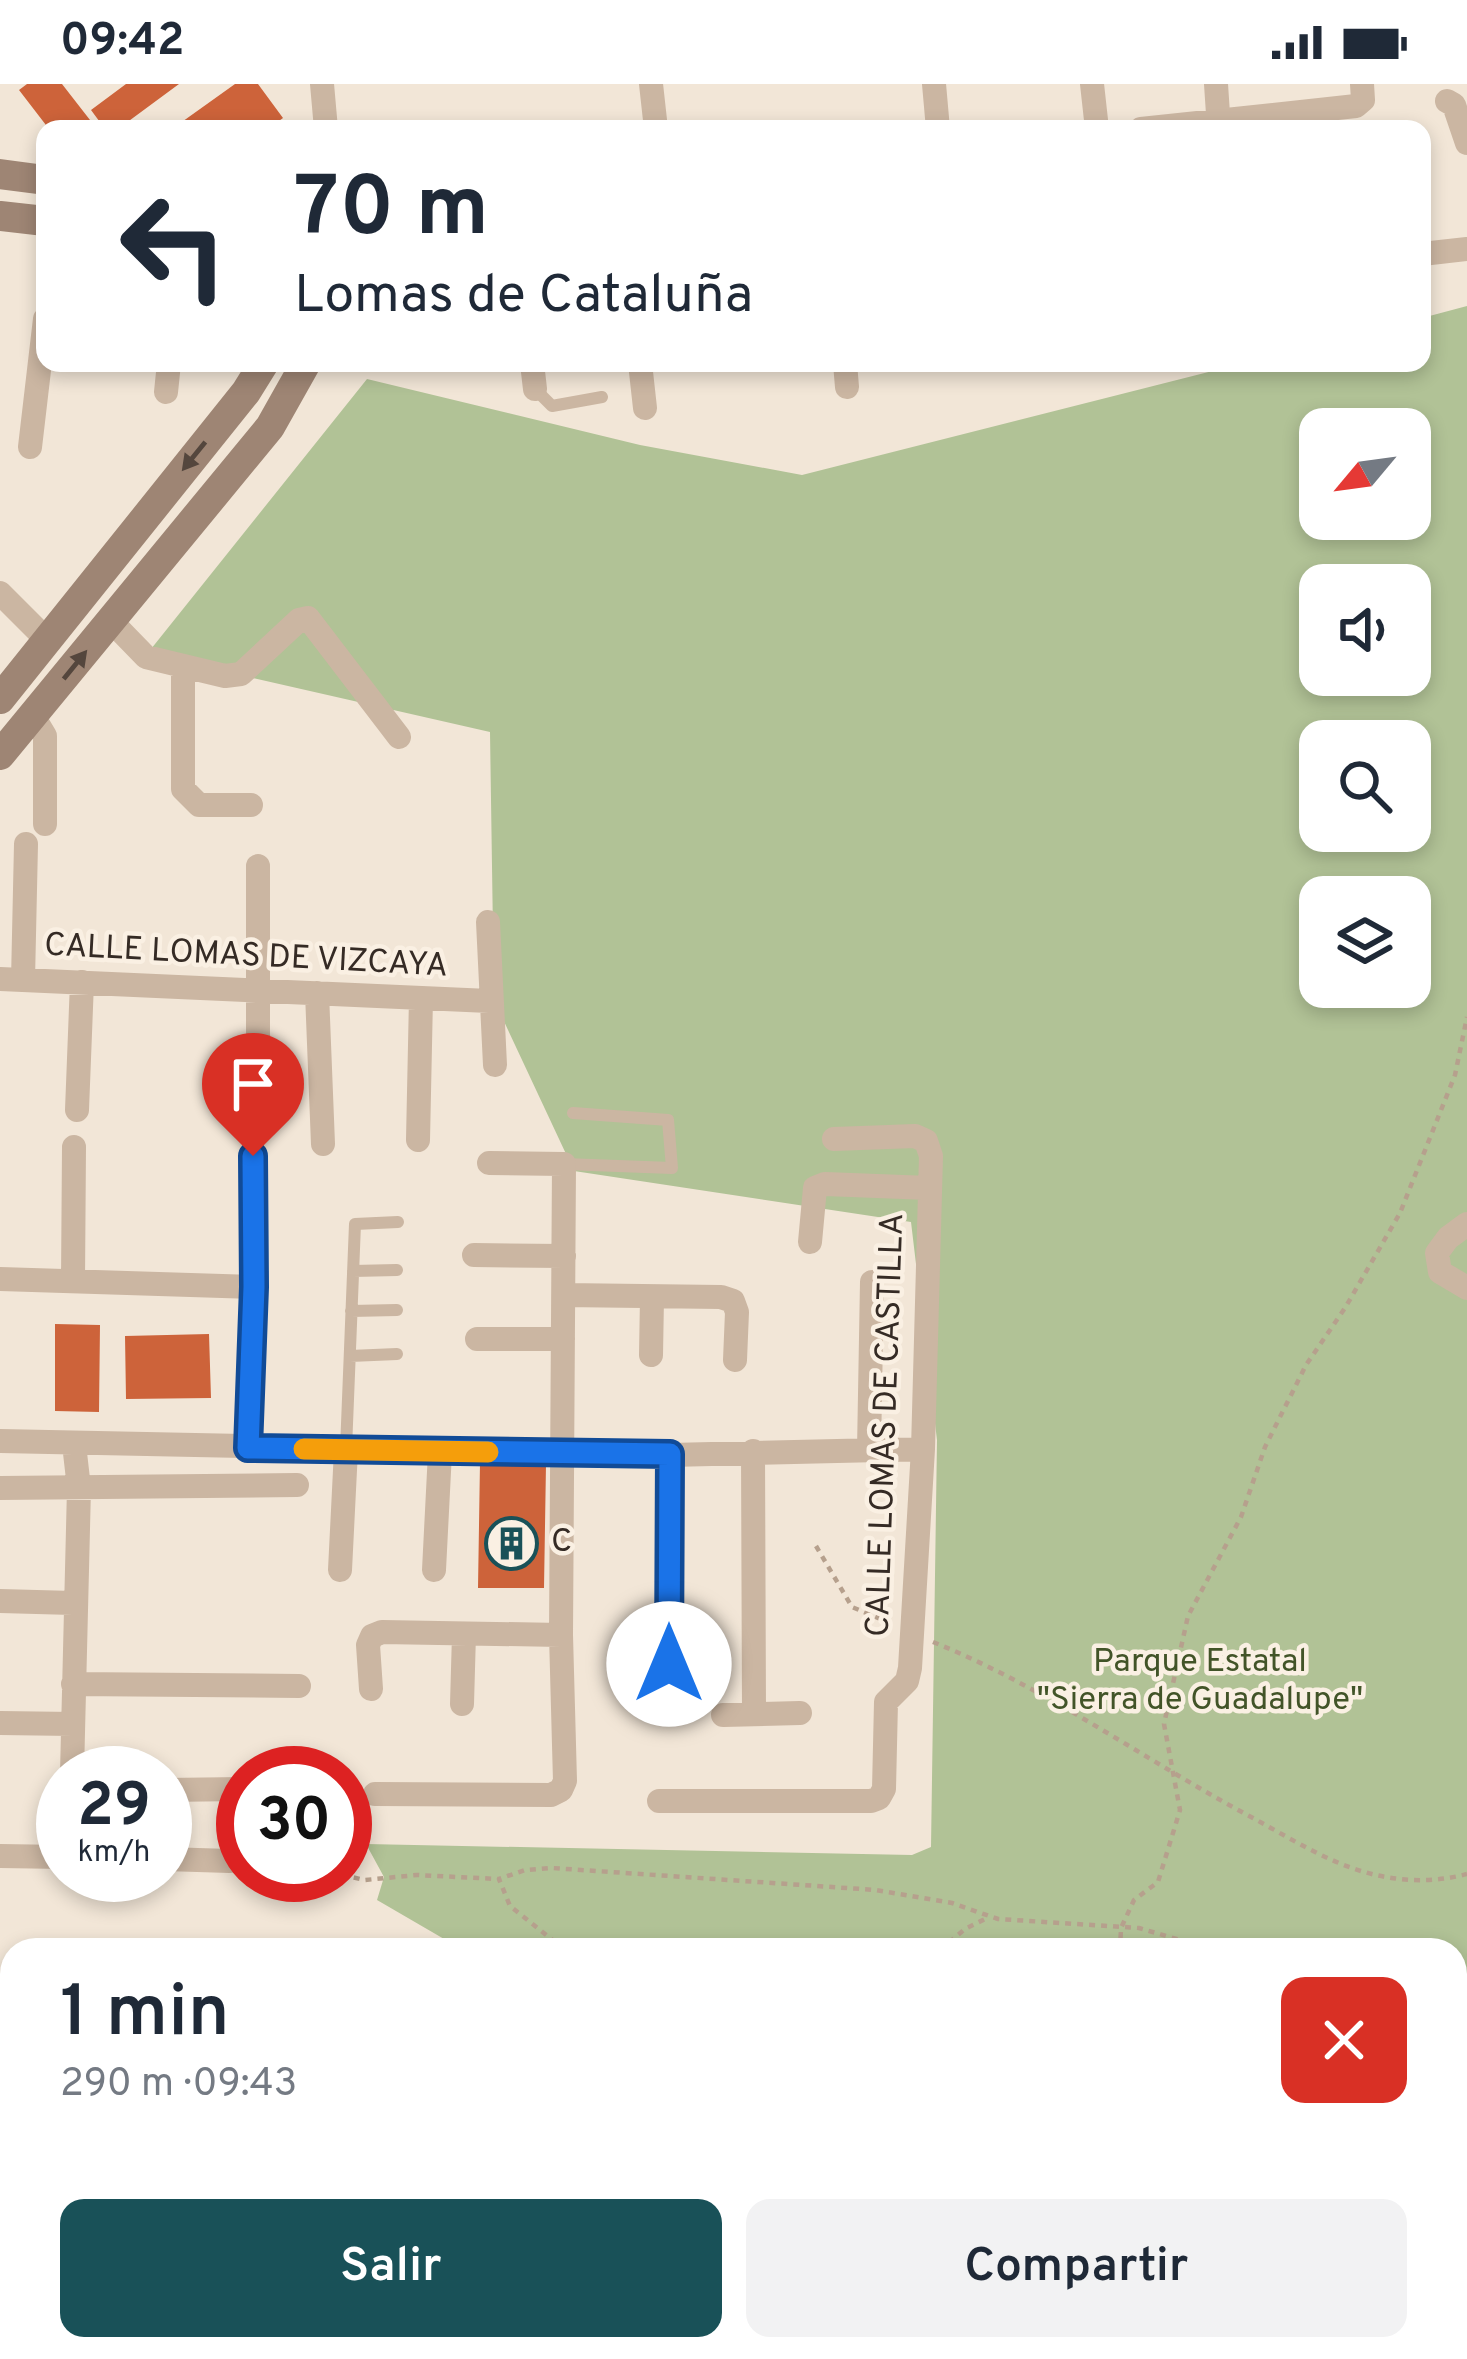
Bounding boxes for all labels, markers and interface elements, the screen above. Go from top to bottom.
text: 09:42 [60,14,185,71]
text: 70 m [294,159,489,265]
icon: left [96,168,252,324]
text: Lomas de Cataluña [294,263,753,332]
north arrow [1299,408,1431,540]
map controls [1299,408,1431,1008]
one-way arrow [182,441,207,472]
button: sound [1299,564,1431,696]
one-way arrow [62,650,87,681]
button: search [1299,720,1431,852]
button: layers [1299,876,1431,1008]
street label: CALLE LOMAS DE VIZCAYA [43,925,449,989]
pin [202,1033,304,1156]
icon: arrive [220,1051,286,1117]
street label: CALLE LOMAS DE CASTILLA [859,1212,915,1638]
building icon: C [484,1515,540,1571]
place label: C [551,1522,572,1564]
position arrow [606,1601,732,1727]
park label: Parque Estatal "Sierra de Guadalupe" [1037,1642,1363,1722]
speed limit sign: 30 [216,1746,372,1902]
text: 29 [77,1771,151,1847]
text: km/h [78,1835,150,1872]
text: 1 min [60,1970,230,2062]
button: close [1281,1977,1407,2103]
text: 290 m · 09:43 [60,2061,297,2110]
button: Salir [60,2199,722,2337]
button: Compartir [746,2199,1407,2337]

